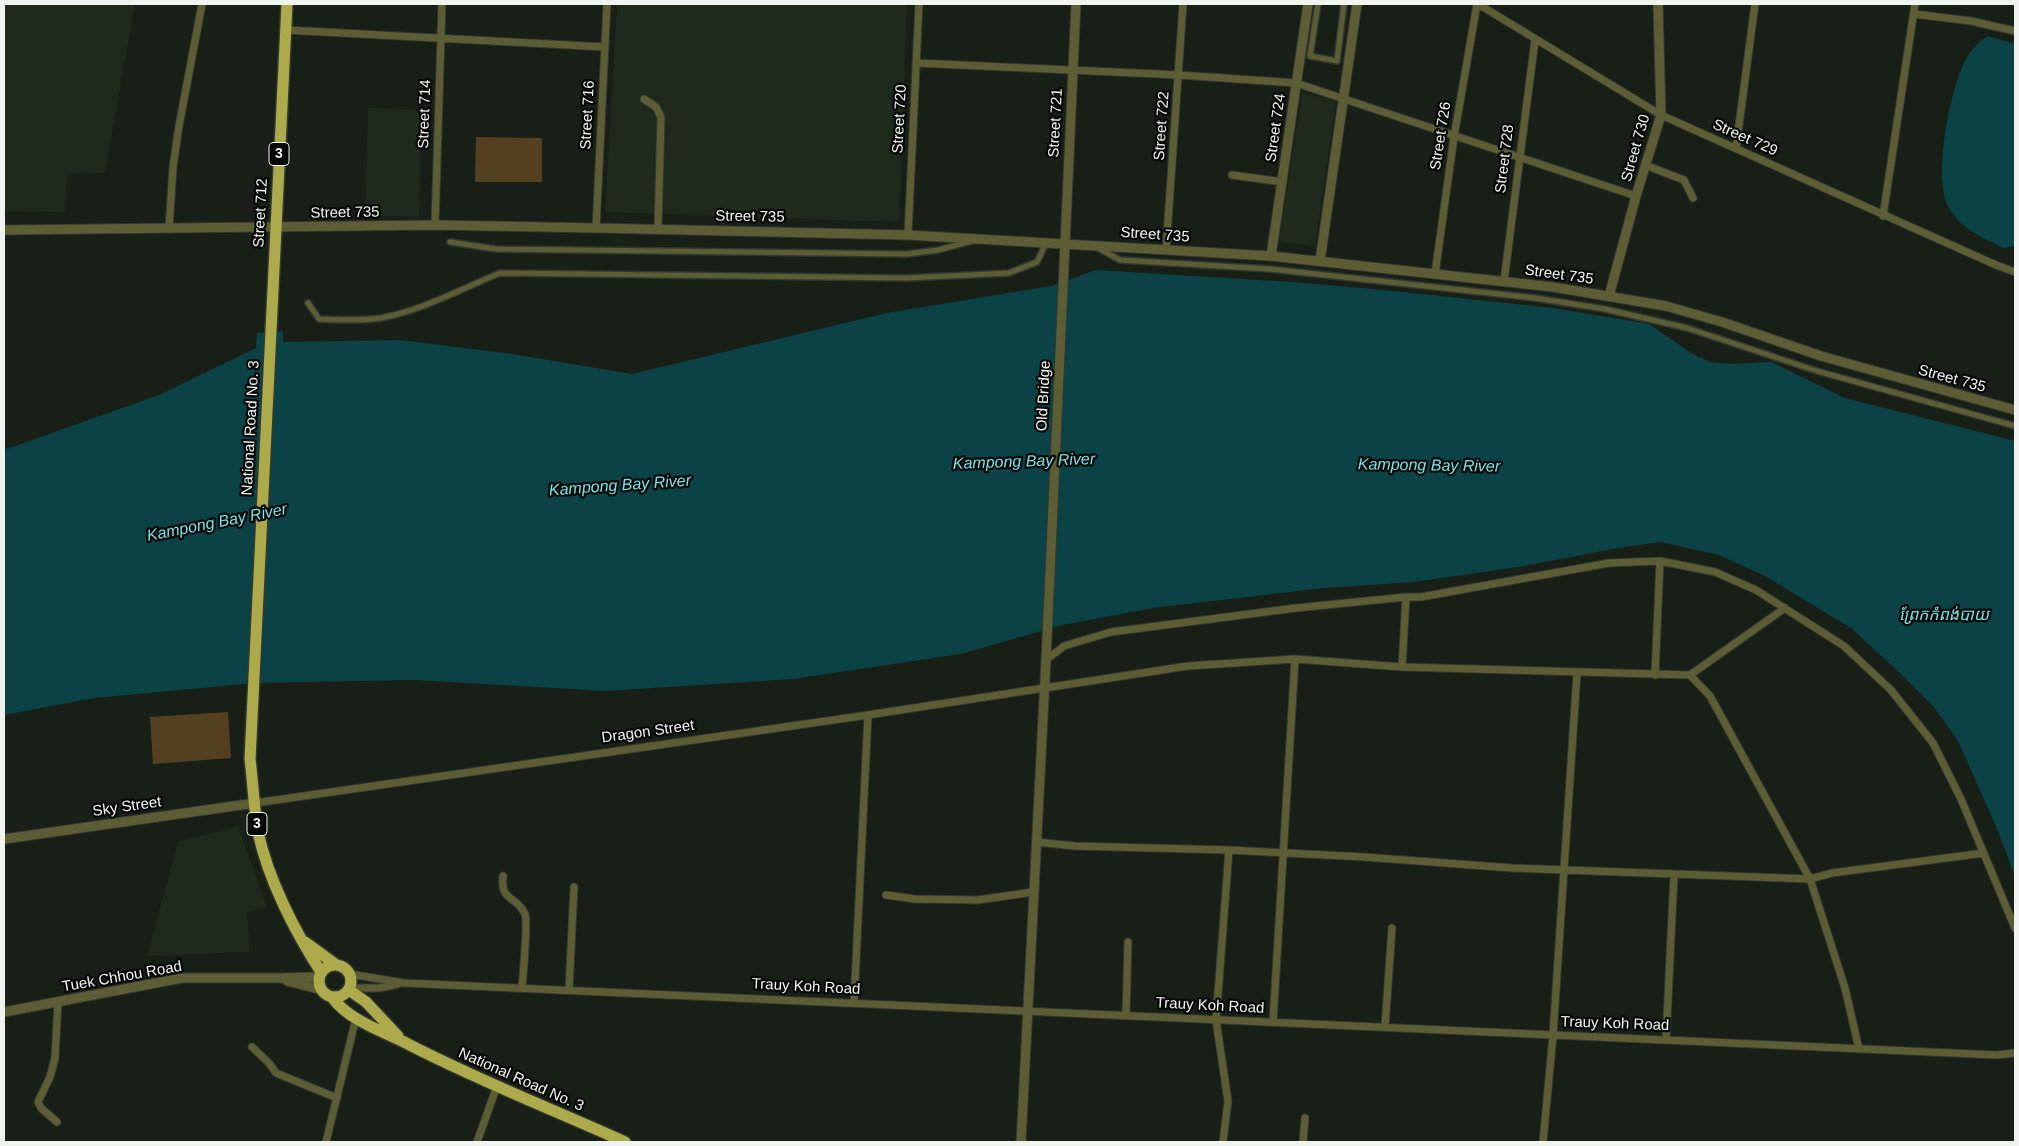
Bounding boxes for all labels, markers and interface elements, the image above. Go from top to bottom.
street label: Street 714 [415,79,435,149]
street label: Street 716 [577,80,599,150]
street label: Street 720 [889,84,911,154]
street label: Street 721 [1045,88,1067,158]
street label: Street 722 [1151,91,1173,161]
street label: Street 724 [1262,92,1290,164]
street label: Street 726 [1427,100,1455,172]
street label: Street 730 [1618,112,1654,184]
street label: Street 729 [1710,116,1780,160]
street label: Street 728 [1492,124,1518,194]
road number: 3 [269,142,289,166]
street label: Street 712 [250,178,272,248]
street label: Street 735 [310,203,380,223]
street label: Street 735 [715,207,785,227]
street label: Street 735 [1120,224,1190,246]
street label: Street 735 [1523,261,1595,289]
street label: National Road No. 3 [238,360,264,496]
street label: Old Bridge [1033,360,1055,432]
street label: Street 735 [1916,361,1988,397]
water label: Kampong Bay River [953,450,1095,474]
water label: Kampong Bay River [1358,455,1500,477]
water label: Kampong Bay River [548,471,692,501]
water label: Kampong Bay River [145,500,289,546]
water label: ព្រែកកំពង់បាយ [1899,606,1989,626]
street label: Dragon Street [601,717,695,747]
street label: Sky Street [91,793,163,821]
road number: 3 [247,812,267,836]
street label: Tuek Chhou Road [61,958,183,996]
street label: Trauy Koh Road [751,975,861,999]
street label: Trauy Koh Road [1155,994,1265,1018]
street label: Trauy Koh Road [1560,1013,1670,1035]
street label: National Road No. 3 [456,1044,586,1116]

